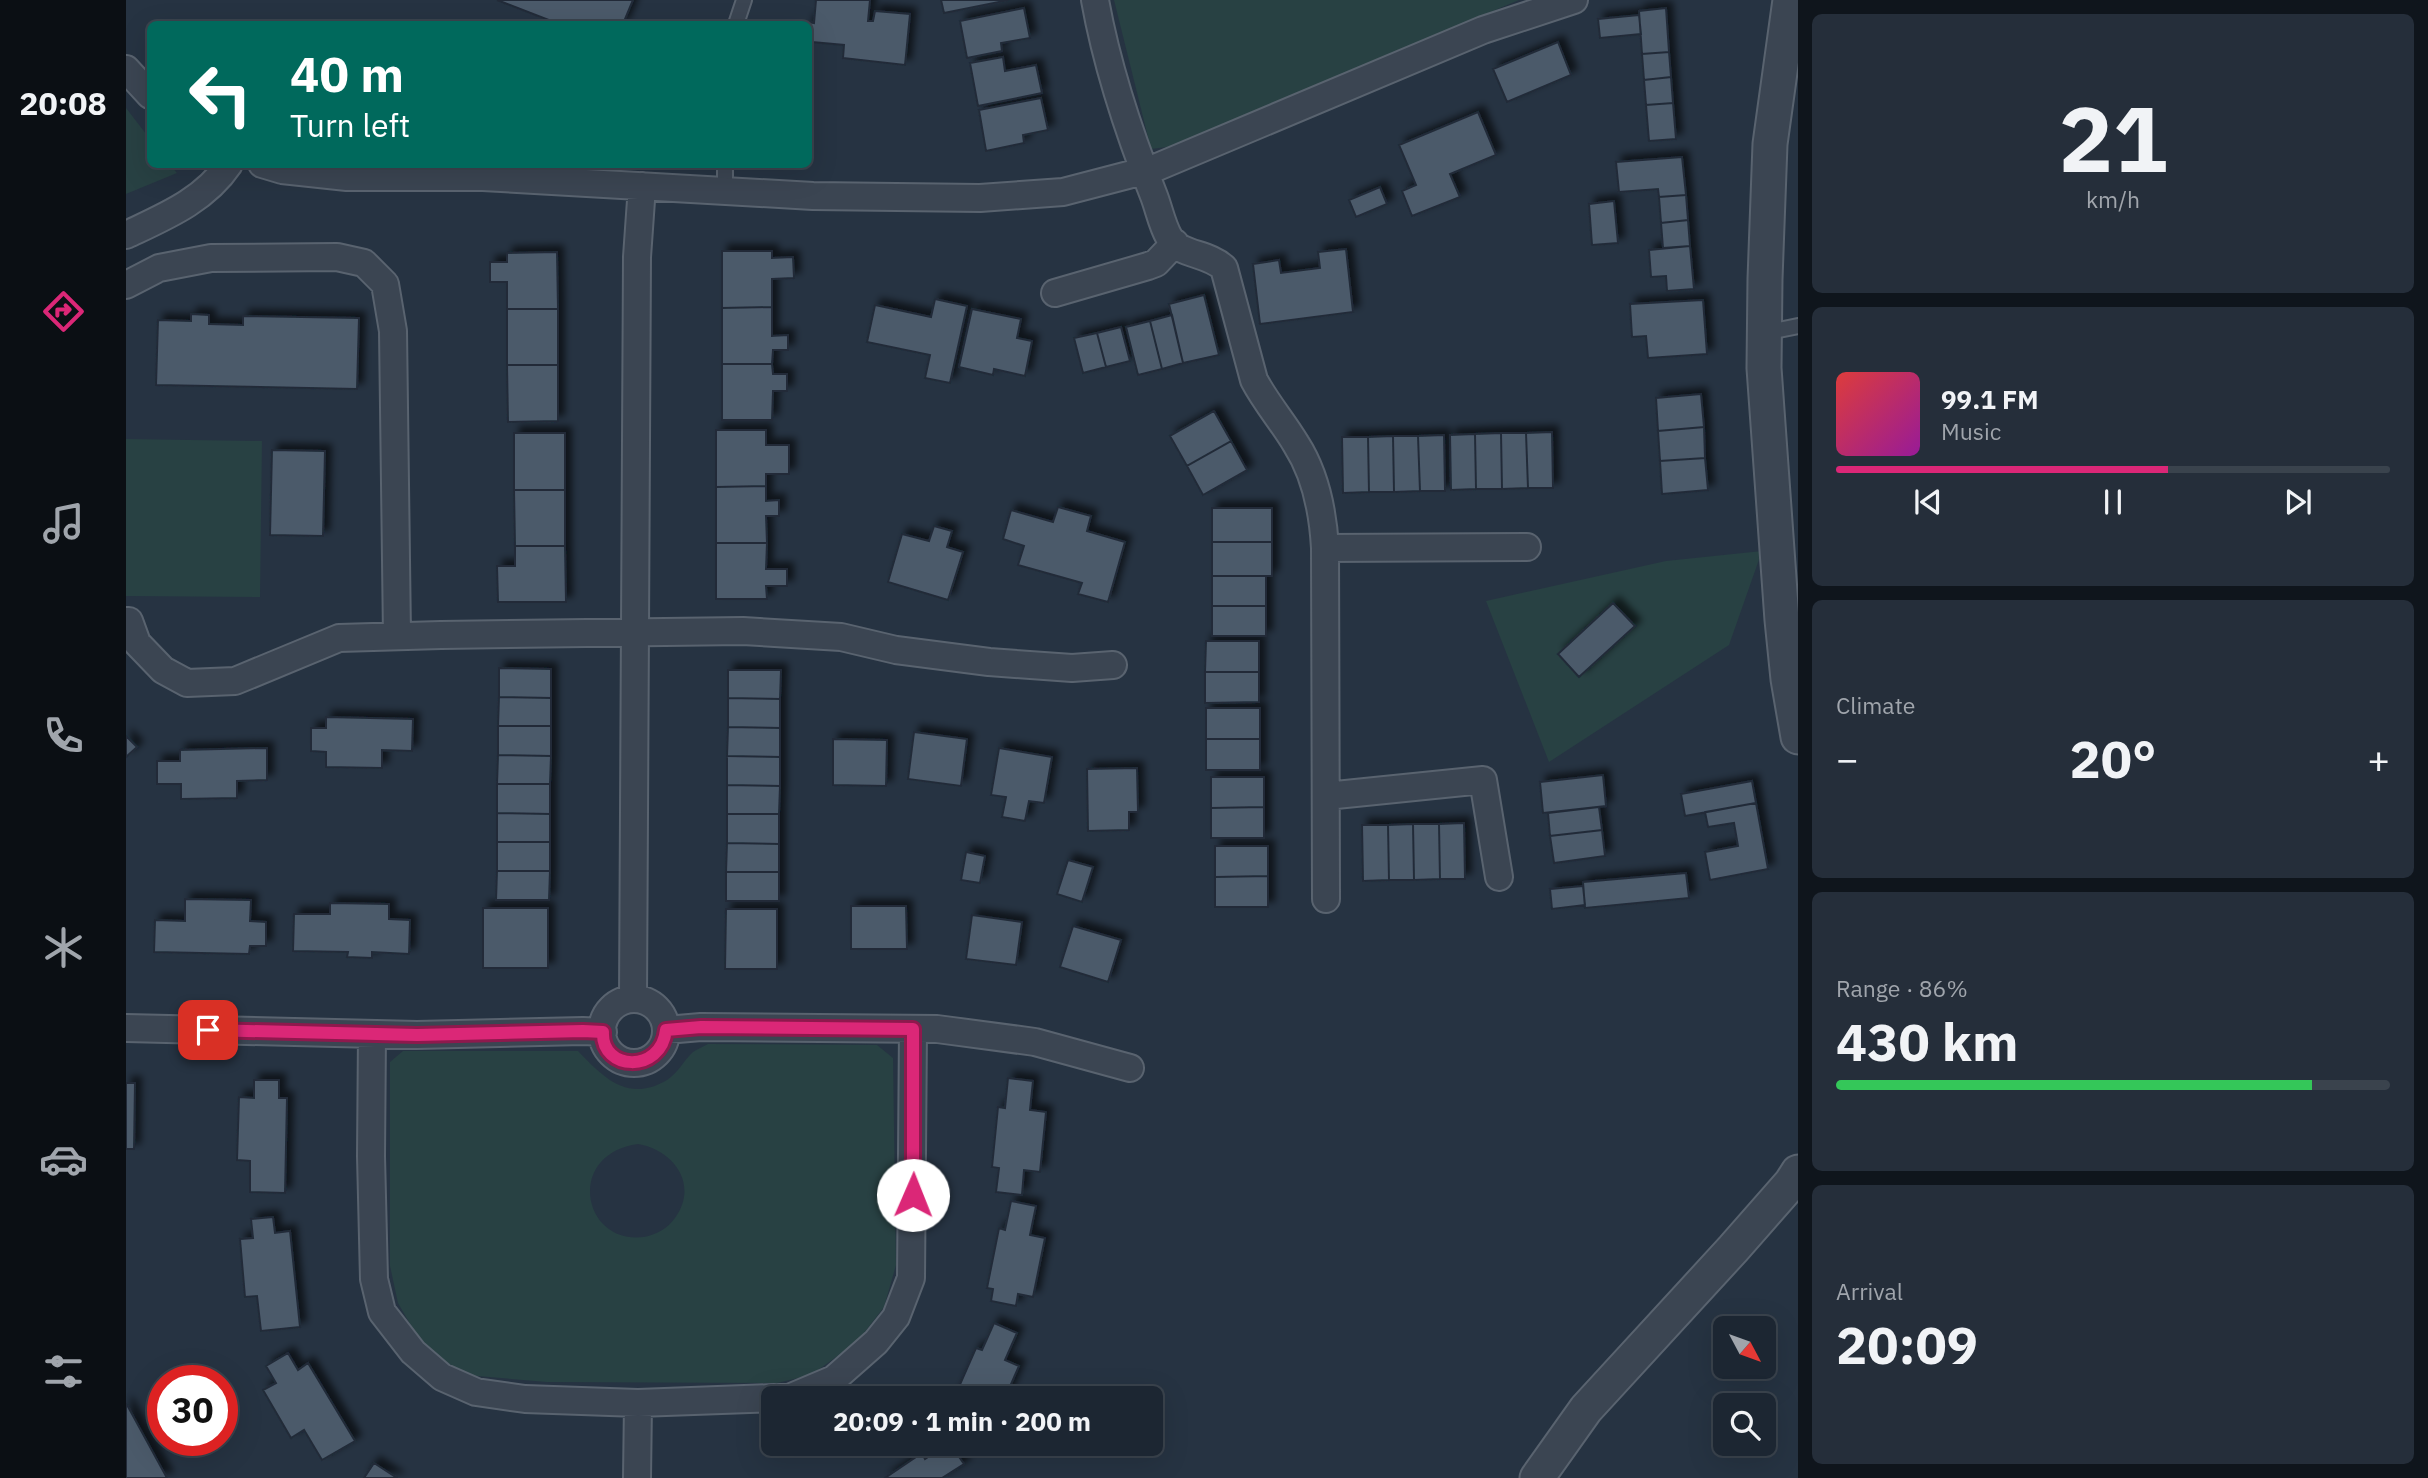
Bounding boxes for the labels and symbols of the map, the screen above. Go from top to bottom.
pin [178,1000,238,1060]
position arrow [876,1158,950,1232]
north arrow [1713,1316,1776,1379]
speed limit sign: 30 [147,1365,238,1456]

